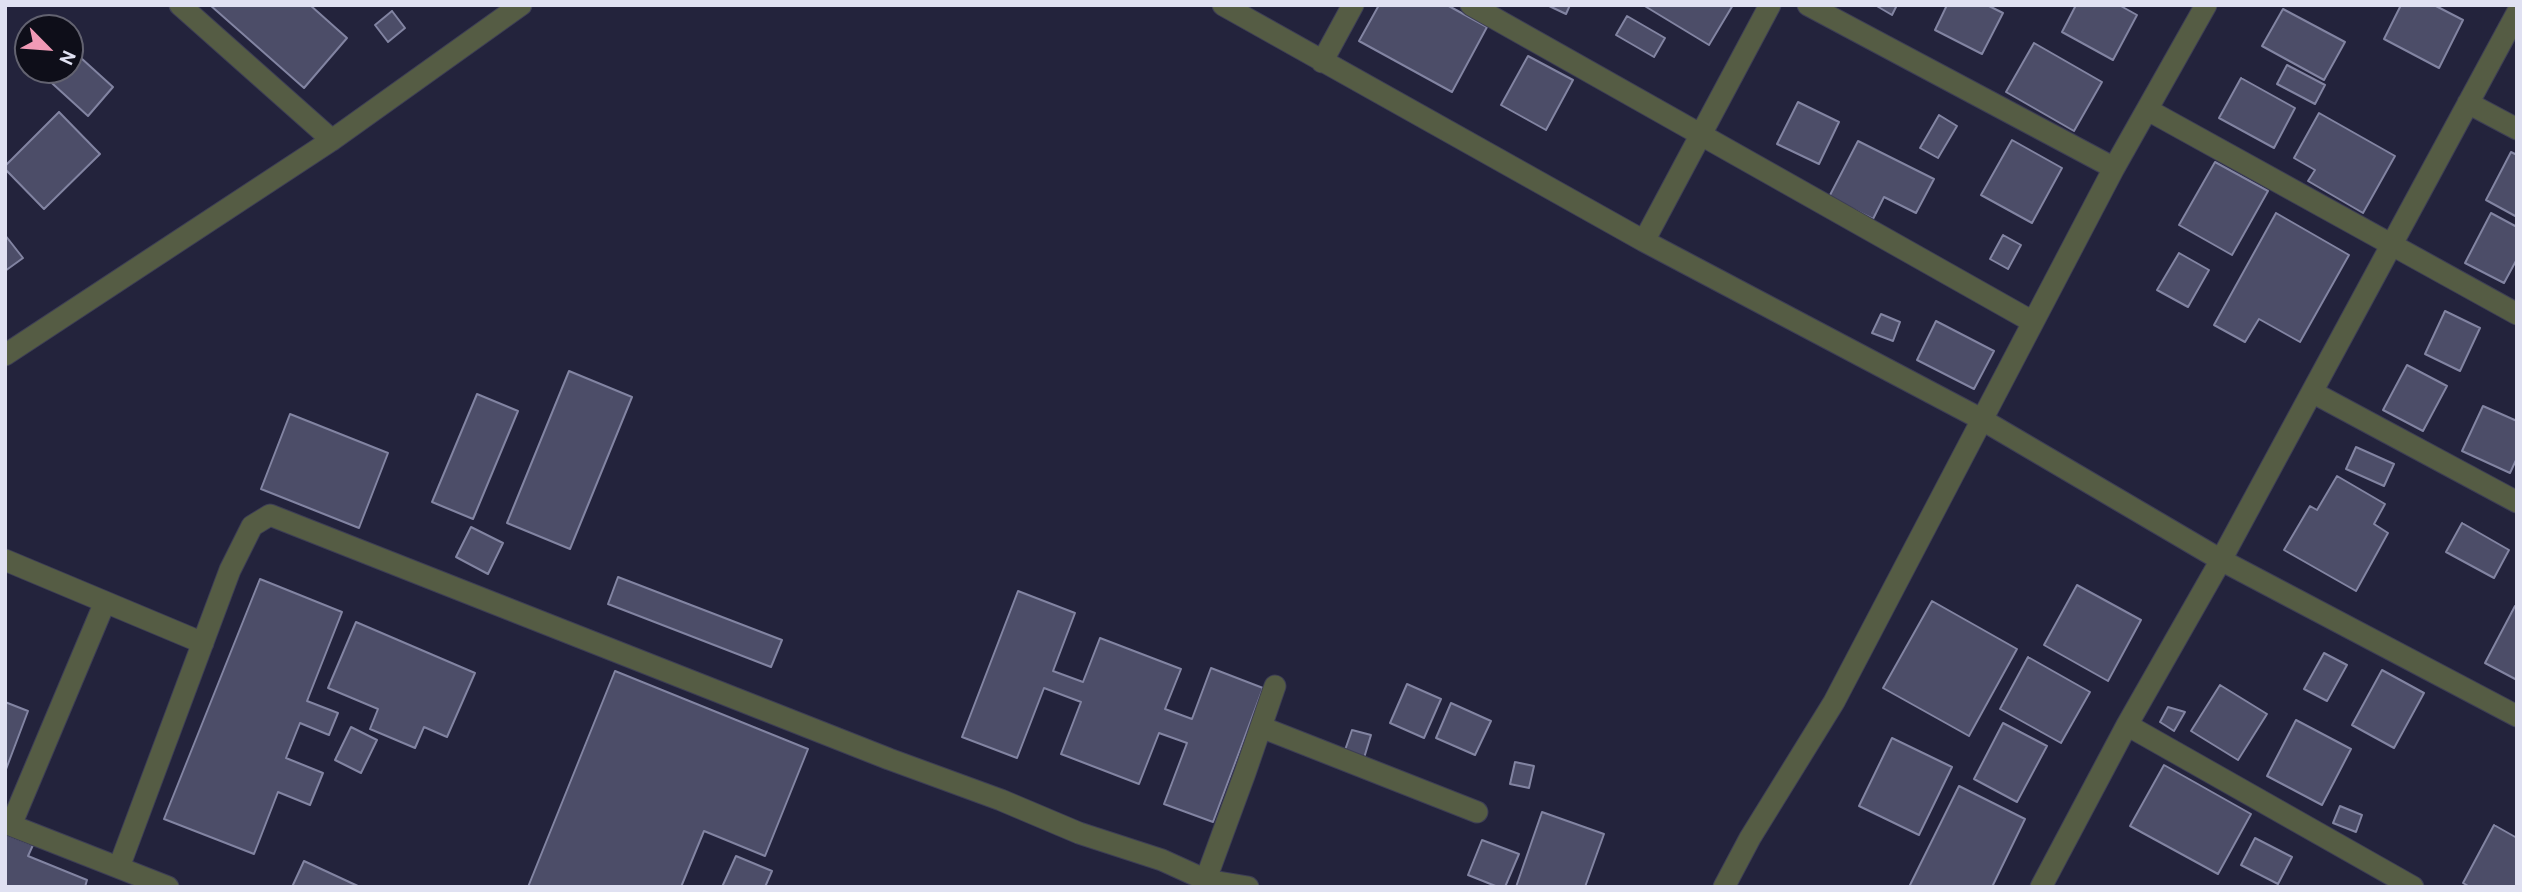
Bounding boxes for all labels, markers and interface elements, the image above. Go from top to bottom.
north arrow [14,14,84,84]
text: N [52,46,80,68]

